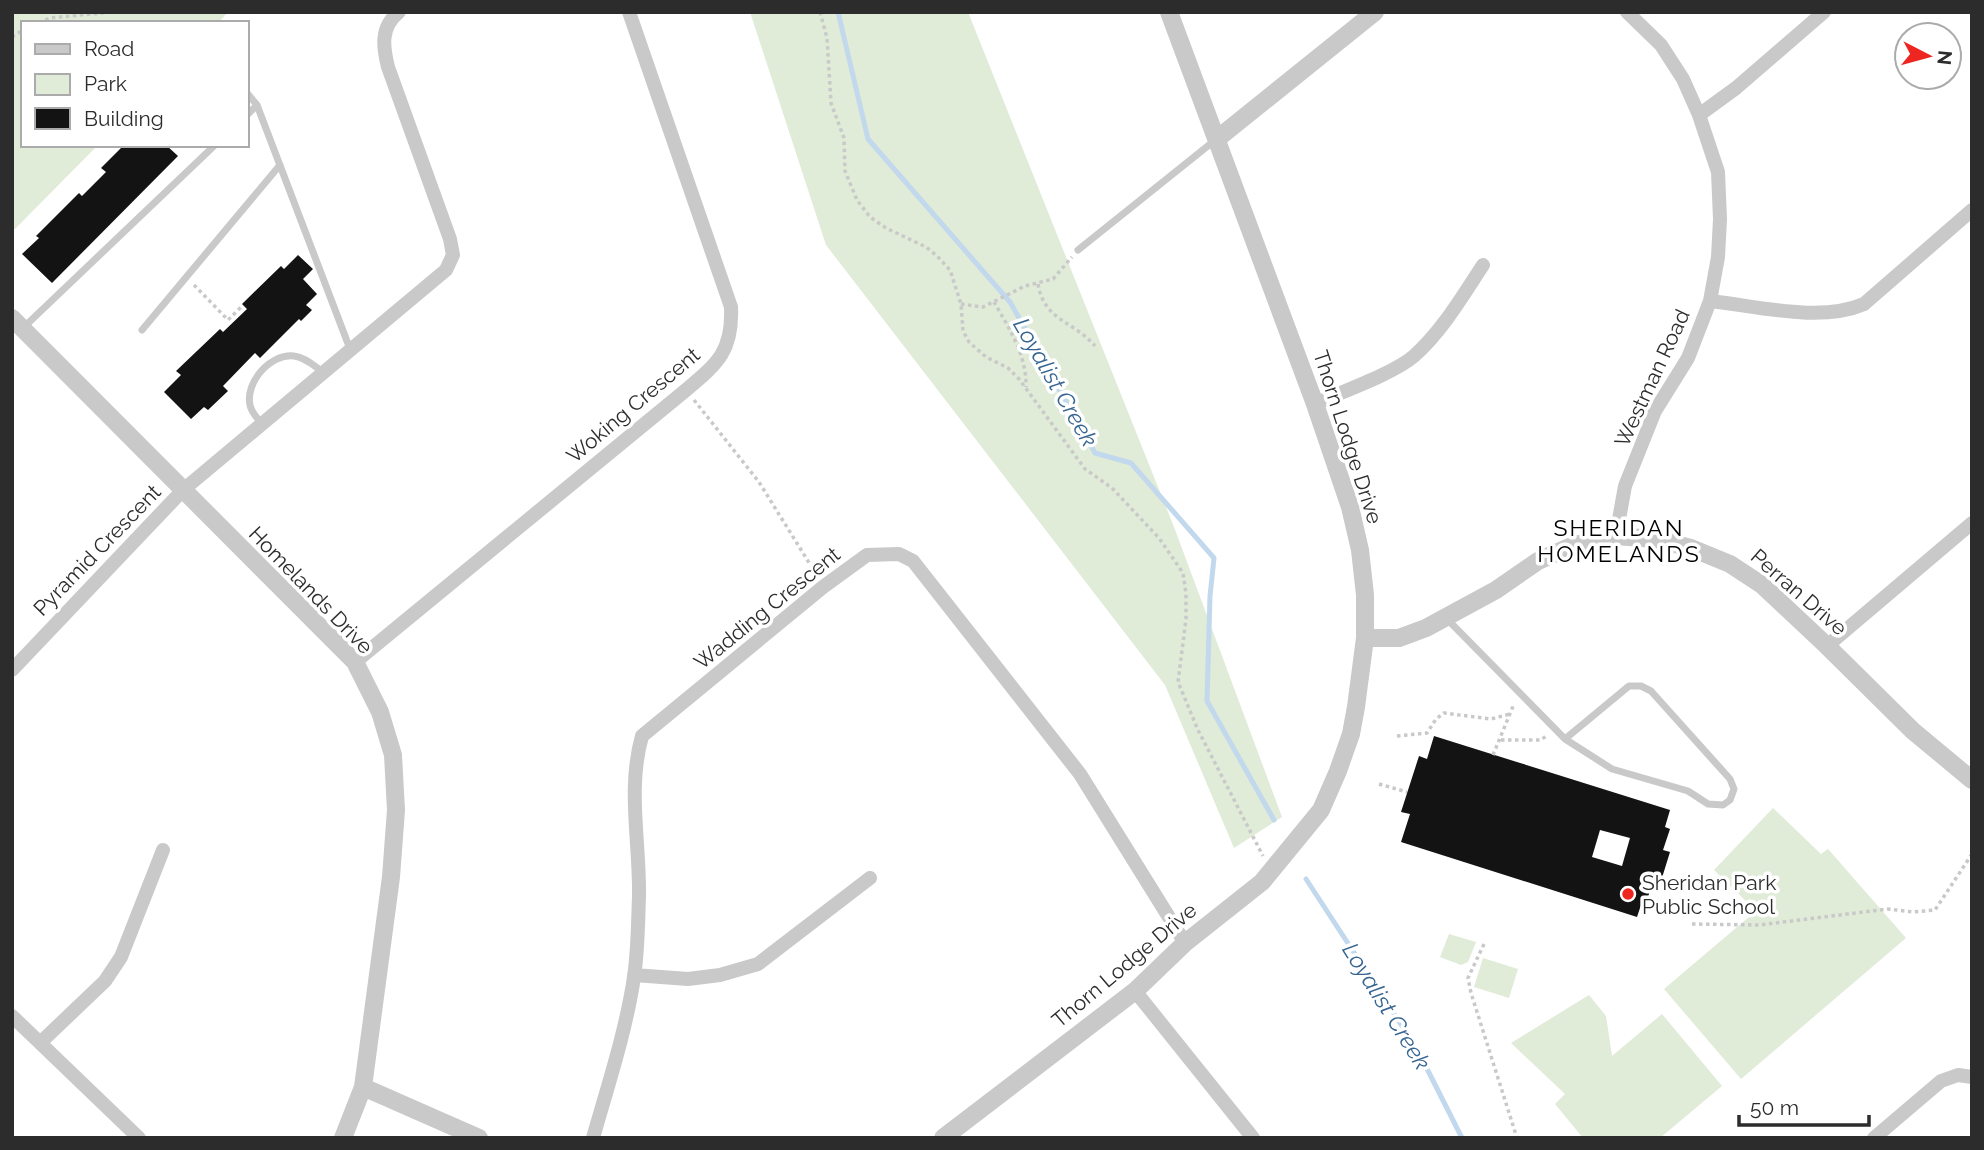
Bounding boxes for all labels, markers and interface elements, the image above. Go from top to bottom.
legend [21,21,248,147]
north arrow [1893,21,1963,91]
text: Road [84,36,134,61]
text: N [1933,49,1957,66]
text: Park [84,71,127,96]
text: Building [84,106,164,131]
street label: Westman Road [1609,305,1695,451]
water label: Loyalist Creek [1008,313,1104,451]
street label: Woking Crescent [561,342,705,468]
street label: Thorn Lodge Drive [1308,347,1388,527]
street label: Pyramid Crescent [28,479,166,621]
district label: SHERIDAN HOMELANDS [1537,514,1701,567]
street label: Homelands Drive [244,521,378,659]
street label: Wadding Crescent [689,542,845,674]
street label: Perran Drive [1746,544,1852,640]
place label: Sheridan Park Public School [1642,870,1776,919]
marker: Sheridan Park Public School [1620,886,1636,902]
street label: Thorn Lodge Drive [1047,897,1201,1033]
water label: Loyalist Creek [1337,938,1437,1074]
scale bar [1739,1084,1868,1128]
text: 50 m [1750,1095,1799,1120]

